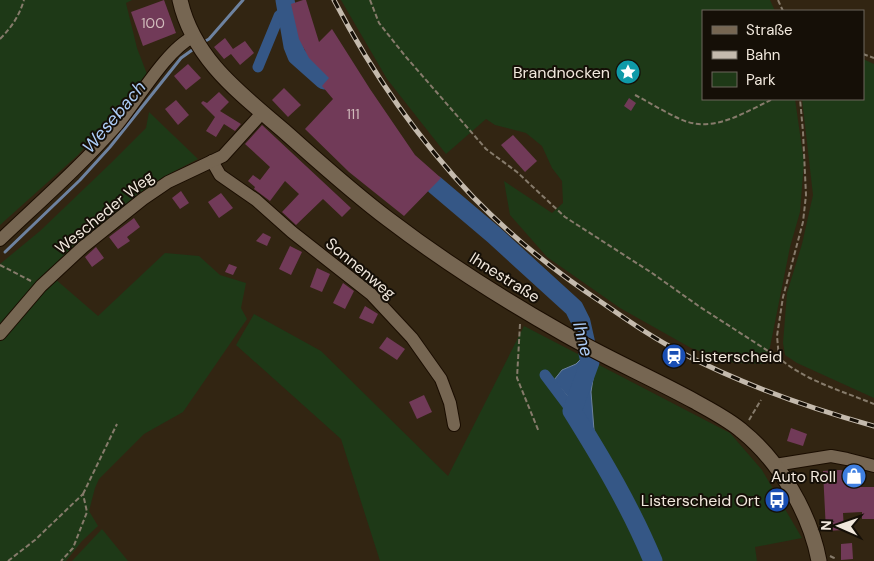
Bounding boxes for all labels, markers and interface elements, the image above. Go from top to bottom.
legend [702,10,864,100]
house number: 100 [141,14,165,32]
text: Straße [746,20,793,40]
text: Bahn [746,45,780,65]
place icon: Brandnocken [615,59,641,85]
place label: Brandnocken [513,62,610,83]
text: Park [746,70,776,90]
water label: Wesebach [77,76,151,158]
house number: 111 [346,105,360,123]
street label: Wescheder Weg [51,166,158,259]
street label: Sonnenweg [321,233,400,304]
street label: Ihnestraße [466,248,544,307]
water label: Ihne [567,319,599,359]
station icon: Listerscheid [661,343,687,369]
place label: Listerscheid [692,346,782,367]
shop icon: Auto Roll [841,463,867,489]
place label: Auto Roll [771,466,836,487]
bus stop icon: Listerscheid Ort [764,487,790,513]
place label: Listerscheid Ort [641,490,760,511]
north arrow [814,501,864,551]
text: N [817,520,835,531]

